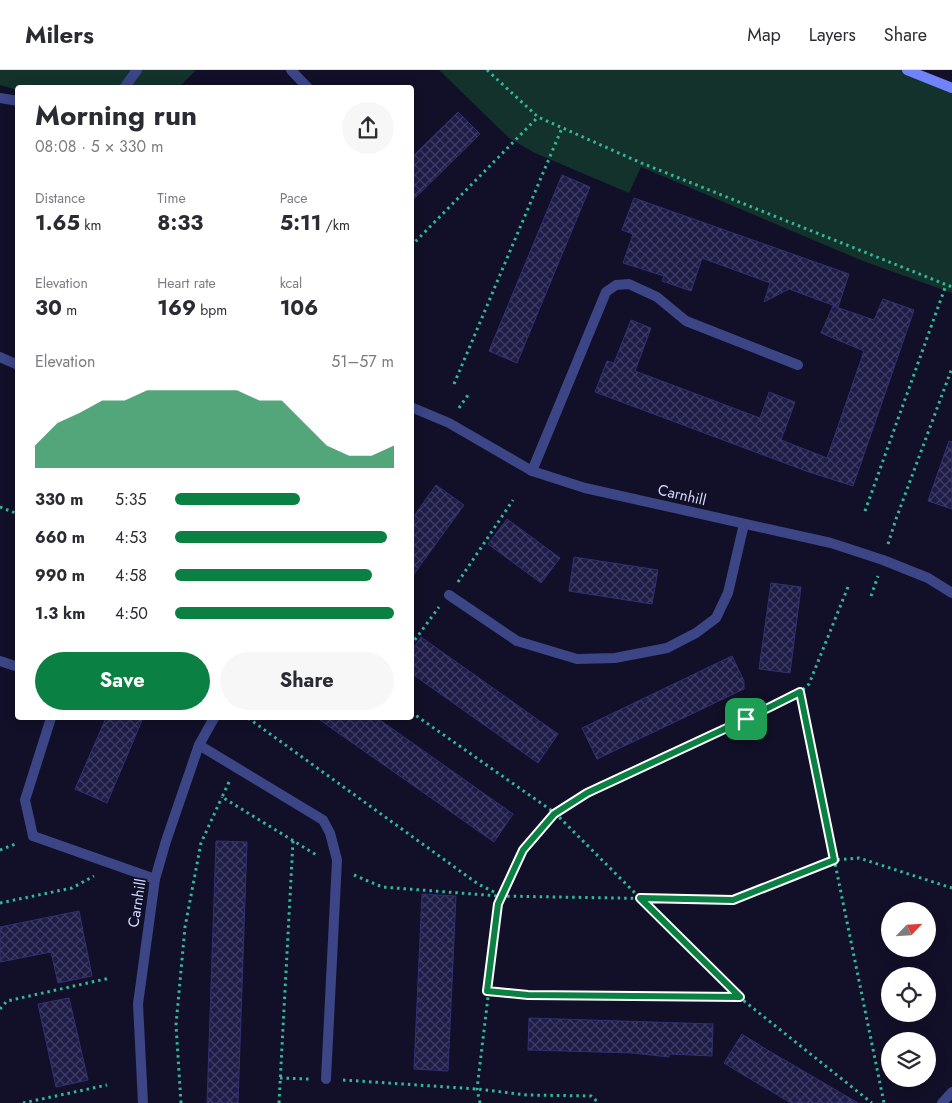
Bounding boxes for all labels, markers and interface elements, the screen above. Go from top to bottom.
text: Milers [25,17,94,52]
text: Map [747,22,781,48]
text: Layers [809,22,856,48]
text: Share [884,22,927,48]
text: Morning run [35,95,197,136]
button: share [342,102,394,154]
text: 08:08 · 5 × 330 m [35,135,163,158]
text: Distance [35,188,85,208]
text: Time [157,188,186,208]
text: Pace [280,188,308,208]
text: 1.65 [35,208,80,238]
text: 8:33 [157,208,203,238]
text: 5:11 [280,208,321,238]
text: km [80,215,101,235]
text: /km [321,215,350,235]
text: Elevation [35,273,88,293]
text: Heart rate [157,273,216,293]
text: kcal [280,273,302,293]
text: 30 [35,293,62,323]
text: 169 [157,293,196,323]
text: 106 [280,293,318,323]
text: m [62,300,77,320]
text: bpm [196,300,227,320]
text: Elevation [35,350,95,373]
text: 51–57 m [331,350,394,373]
street label: Carnhill [656,479,708,511]
text: 330 m [35,488,83,511]
text: 5:35 [115,488,147,511]
text: 660 m [35,526,85,549]
text: 4:53 [115,526,147,549]
text: 990 m [35,564,85,587]
text: 4:58 [115,564,147,587]
text: 1.3 km [35,602,85,625]
text: 4:50 [115,602,148,625]
button: Save [35,652,210,710]
button: Share [220,652,394,710]
pin [725,698,767,740]
icon: arrive [732,705,760,733]
street label: Carnhill [122,877,152,929]
north arrow [881,902,936,958]
map controls [881,902,936,1087]
button: locate [881,967,936,1022]
button: layers [881,1032,936,1087]

